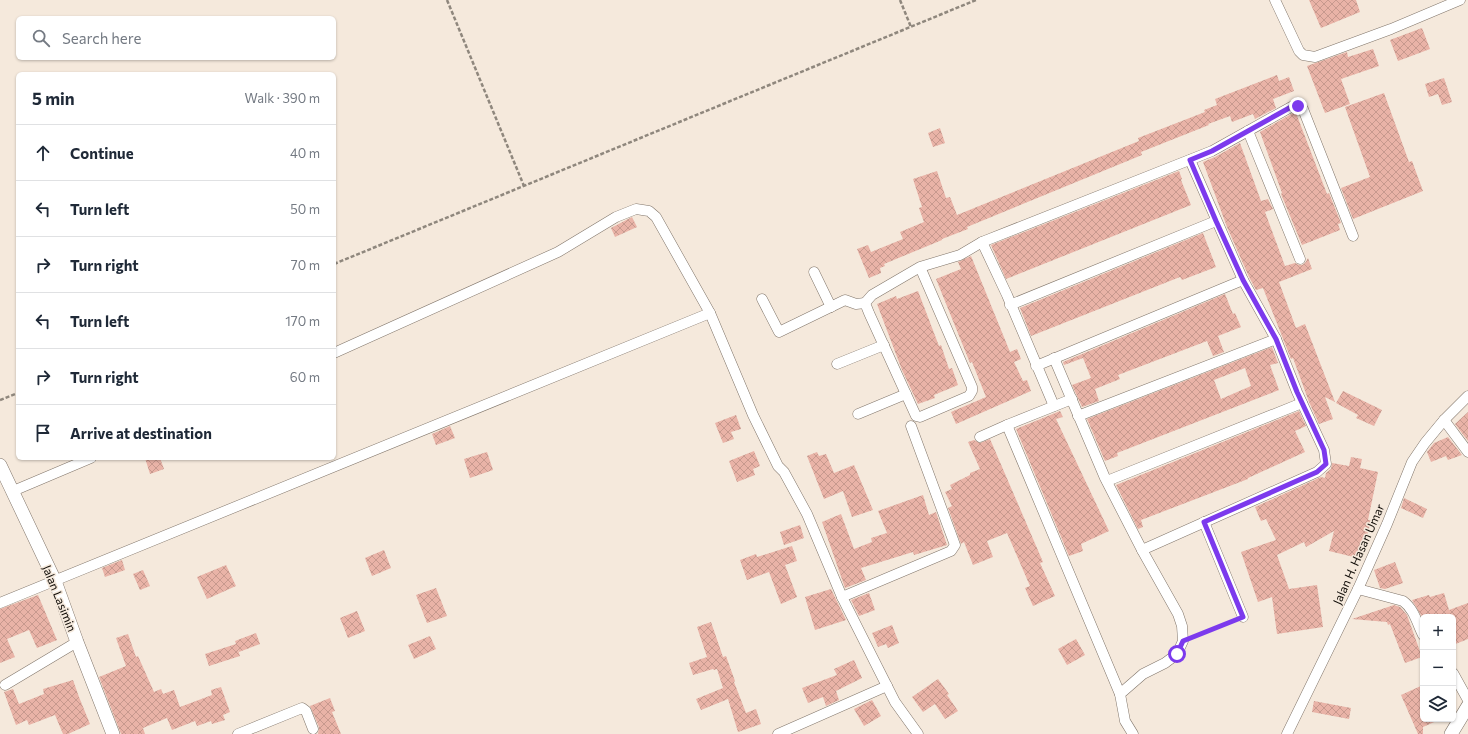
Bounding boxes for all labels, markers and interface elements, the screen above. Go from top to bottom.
search box [16,16,336,60]
icon: search [30,27,52,49]
text: Search here [62,29,141,47]
text: 5 min [32,88,75,109]
text: Walk · 390 m [245,90,320,106]
route end [1289,97,1307,115]
icon: ahead [32,142,54,164]
text: Continue [70,144,134,162]
text: 40 m [290,145,320,161]
icon: left [32,198,54,220]
text: Turn left [70,200,129,218]
text: 50 m [290,201,320,217]
icon: right [32,254,54,276]
text: Turn right [70,256,139,274]
text: 70 m [291,257,320,273]
icon: left [32,310,54,332]
text: Turn left [70,312,129,330]
text: 170 m [285,313,320,329]
icon: right [32,366,54,388]
text: Turn right [70,368,139,386]
text: 60 m [290,369,320,385]
icon: arrive [32,422,54,444]
text: Arrive at destination [70,424,212,442]
street label: Jalan H. Hasan Umar [1329,501,1388,607]
street label: Jalan Lasimin [39,563,80,634]
map controls [1420,614,1456,722]
button: + [1420,614,1456,650]
route start [1168,645,1186,663]
button: − [1420,650,1456,686]
button: layers [1420,686,1456,722]

